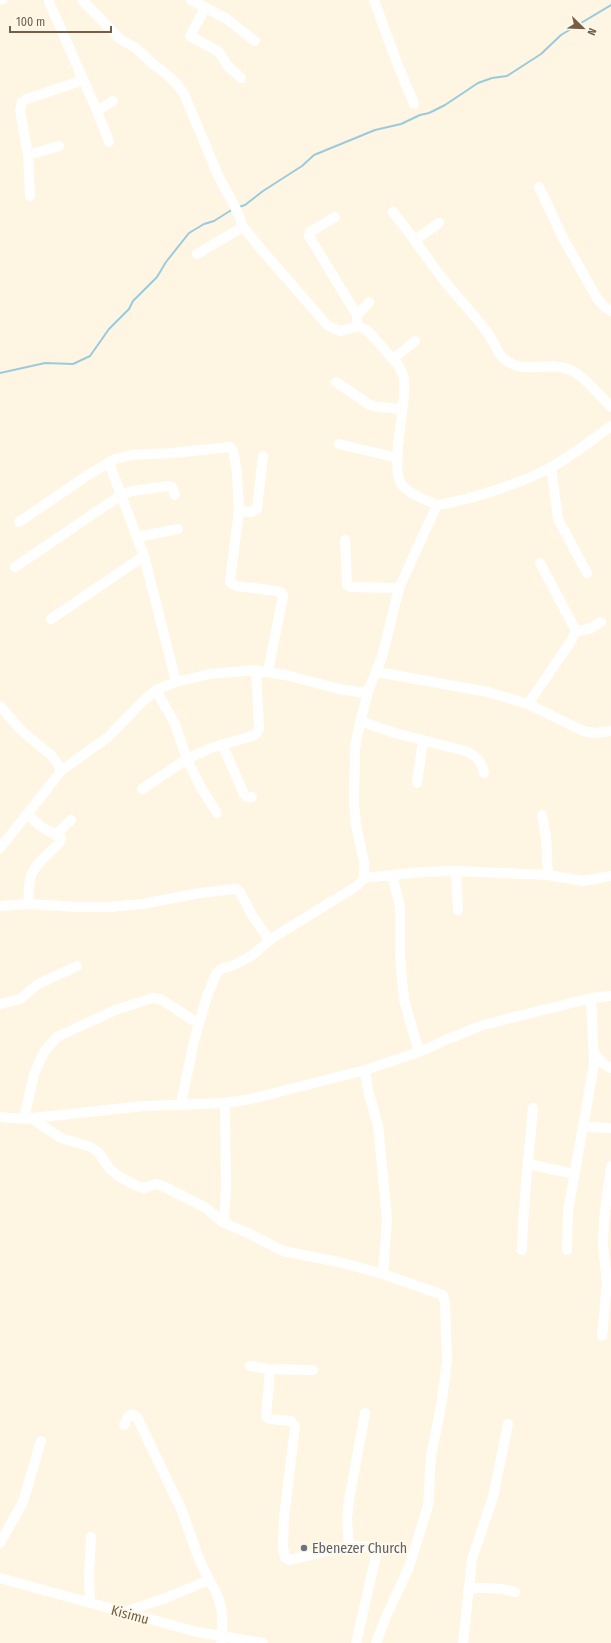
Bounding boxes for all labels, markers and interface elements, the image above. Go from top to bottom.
scale bar [10,8,111,34]
north arrow [563,8,603,48]
text: 100 m [16,15,45,29]
text: N [584,26,599,37]
place label: Ebenezer Church [312,1540,407,1557]
marker: Ebenezer Church [299,1543,309,1553]
street label: Kisimu [109,1602,151,1628]

